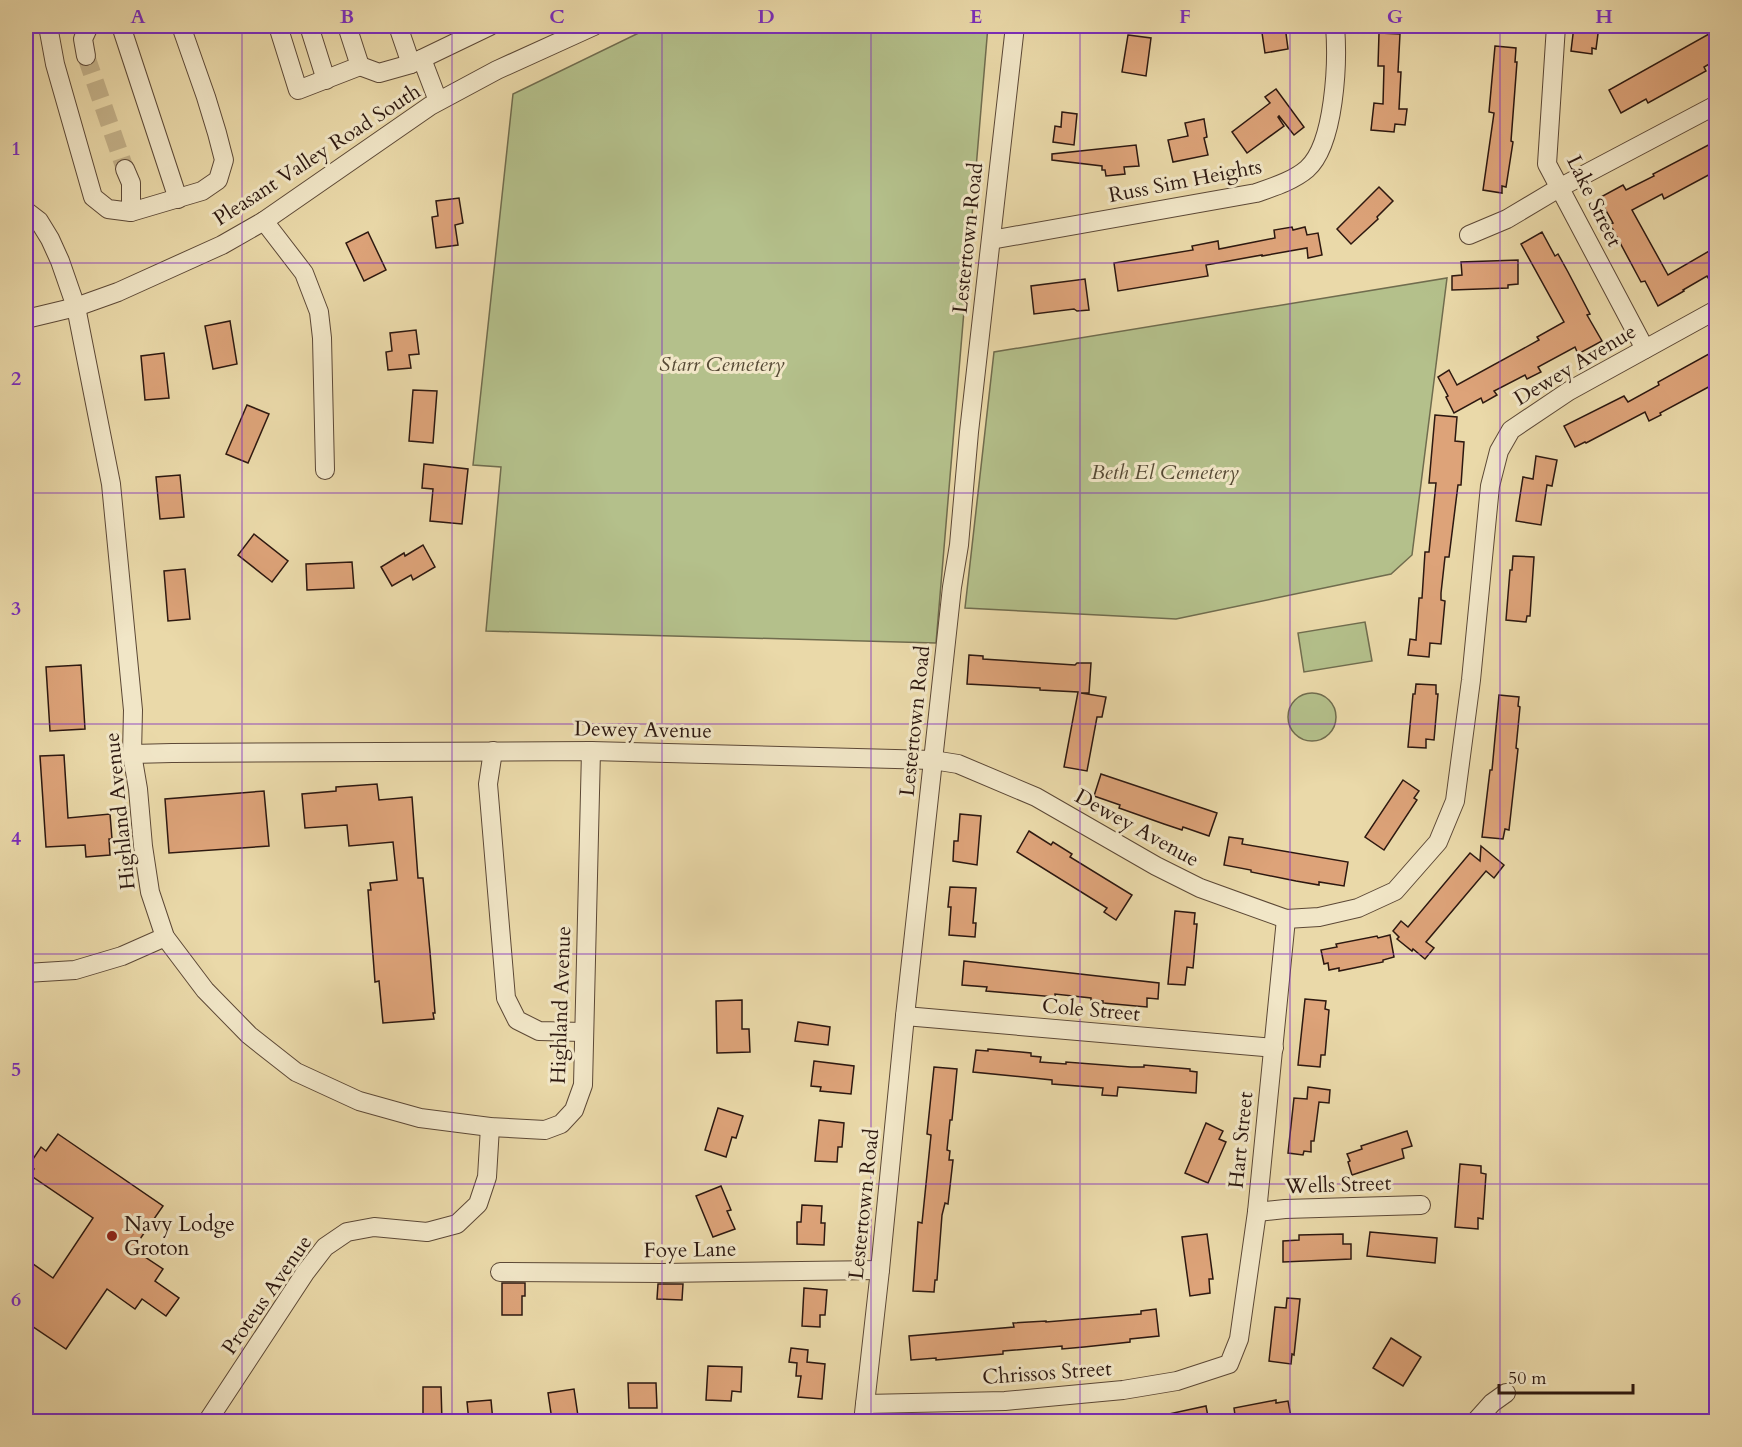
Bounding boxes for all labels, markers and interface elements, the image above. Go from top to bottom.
text: A [130,3,146,30]
text: B [340,3,354,30]
text: C [549,3,565,30]
text: D [757,3,775,30]
text: E [970,3,982,30]
text: F [1179,3,1191,30]
text: G [1387,3,1403,30]
text: H [1595,3,1613,30]
street label: Pleasant Valley Road South [208,77,427,233]
text: 1 [11,135,21,162]
street label: Lake Street [1559,150,1629,252]
street label: Russ Sim Heights [1106,152,1264,210]
street label: Lestertown Road [946,161,990,315]
street label: Dewey Avenue [1508,317,1642,413]
park label: Starr Cemetery [659,350,785,379]
text: 2 [11,365,21,392]
park label: Beth El Cemetery [1091,458,1239,487]
text: 3 [11,595,21,622]
street label: Lestertown Road [893,644,937,798]
street label: Dewey Avenue [574,714,712,746]
street label: Highland Avenue [97,731,143,891]
street label: Dewey Avenue [1070,782,1204,874]
text: 4 [11,825,21,852]
street label: Highland Avenue [544,926,578,1084]
street label: Cole Street [1041,991,1142,1029]
text: 5 [11,1056,21,1083]
street label: Hart Street [1222,1090,1261,1190]
street label: Lestertown Road [842,1127,886,1281]
street label: Wells Street [1283,1169,1392,1201]
place label: Navy Lodge Groton [124,1210,235,1263]
marker: Navy Lodge Groton [105,1229,119,1243]
street label: Proteus Avenue [215,1229,319,1361]
street label: Foye Lane [643,1235,737,1265]
text: 6 [11,1286,21,1313]
street label: Chrissos Street [981,1354,1113,1392]
scale bar [1499,1357,1632,1395]
text: 50 m [1508,1366,1547,1391]

